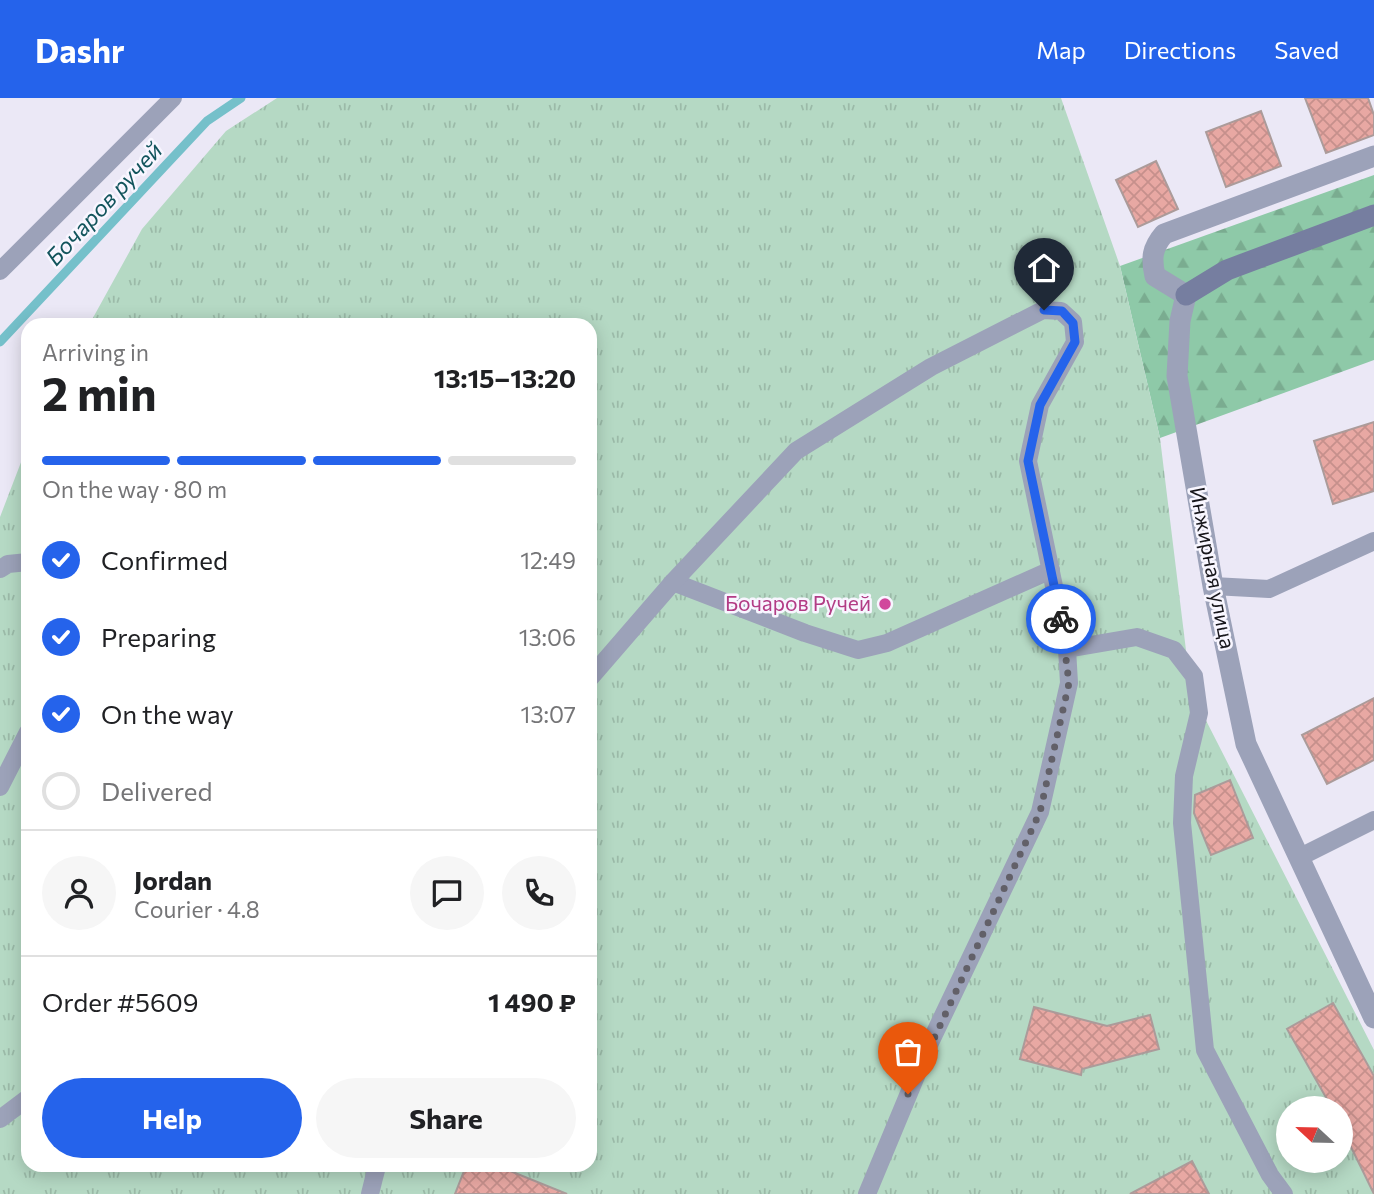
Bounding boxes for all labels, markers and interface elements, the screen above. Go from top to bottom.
text: Dashr [35,29,125,70]
text: Map [1036,35,1086,64]
text: Directions [1124,35,1236,64]
text: Saved [1274,35,1339,64]
water label: Бочаров ручей [39,136,167,271]
pin [1014,238,1074,310]
icon: home [1025,249,1063,287]
text: Arriving in [42,338,149,366]
text: 13:15–13:20 [434,362,576,393]
text: 2 min [42,364,157,420]
text: On the way · 80 m [42,475,227,503]
street label: Инжирная улица [1186,485,1241,651]
icon: check [42,541,80,579]
text: Confirmed [101,544,228,575]
text: 12:49 [520,546,576,574]
courier [1026,584,1096,654]
place label: Бочаров Ручей [725,590,871,615]
marker: Бочаров Ручей [877,596,893,612]
icon: bike [1042,600,1080,638]
icon: check [42,618,80,656]
text: Preparing [101,621,216,652]
text: 13:06 [519,623,576,651]
icon: check [42,695,80,733]
text: On the way [101,698,234,729]
text: 13:07 [521,700,576,728]
text: Delivered [101,775,212,806]
button: person [42,856,116,930]
button: chat [410,856,484,930]
button: phone [502,856,576,930]
text: Jordan [134,864,212,895]
text: Courier · 4.8 [134,895,260,923]
text: Order #5609 [42,986,199,1017]
text: 1 490 ₽ [488,986,576,1017]
pin [878,1022,938,1094]
icon: bag [889,1033,927,1071]
button: Help [42,1078,302,1158]
button: Share [316,1078,576,1158]
north arrow [1276,1096,1353,1172]
map controls [1276,1096,1353,1173]

